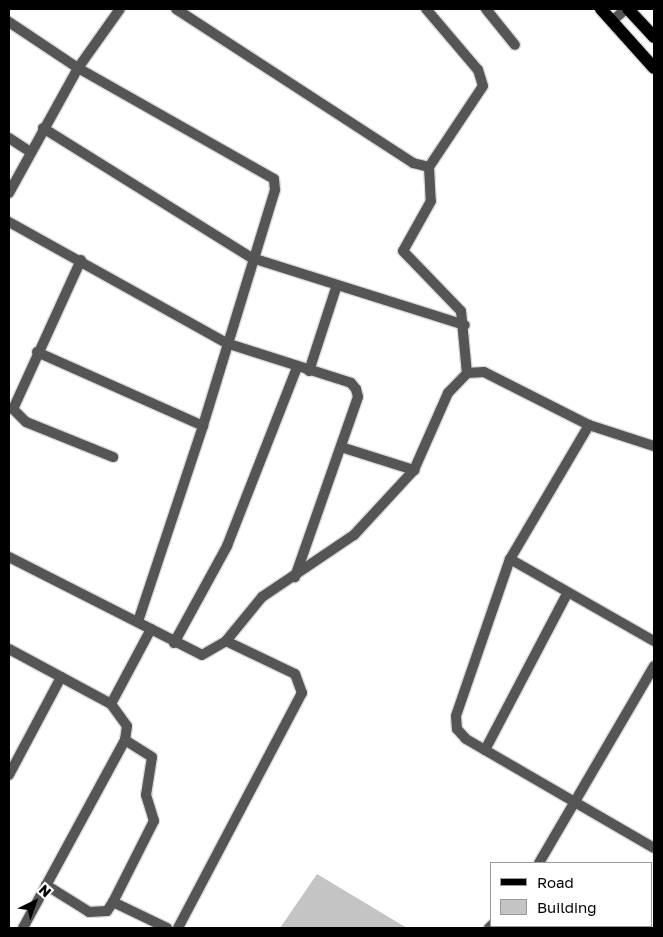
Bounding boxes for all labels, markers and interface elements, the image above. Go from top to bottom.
legend [490,862,653,927]
text: Road [537,873,574,891]
north arrow [10,877,60,927]
text: N [36,881,55,900]
text: Building [537,898,597,916]

